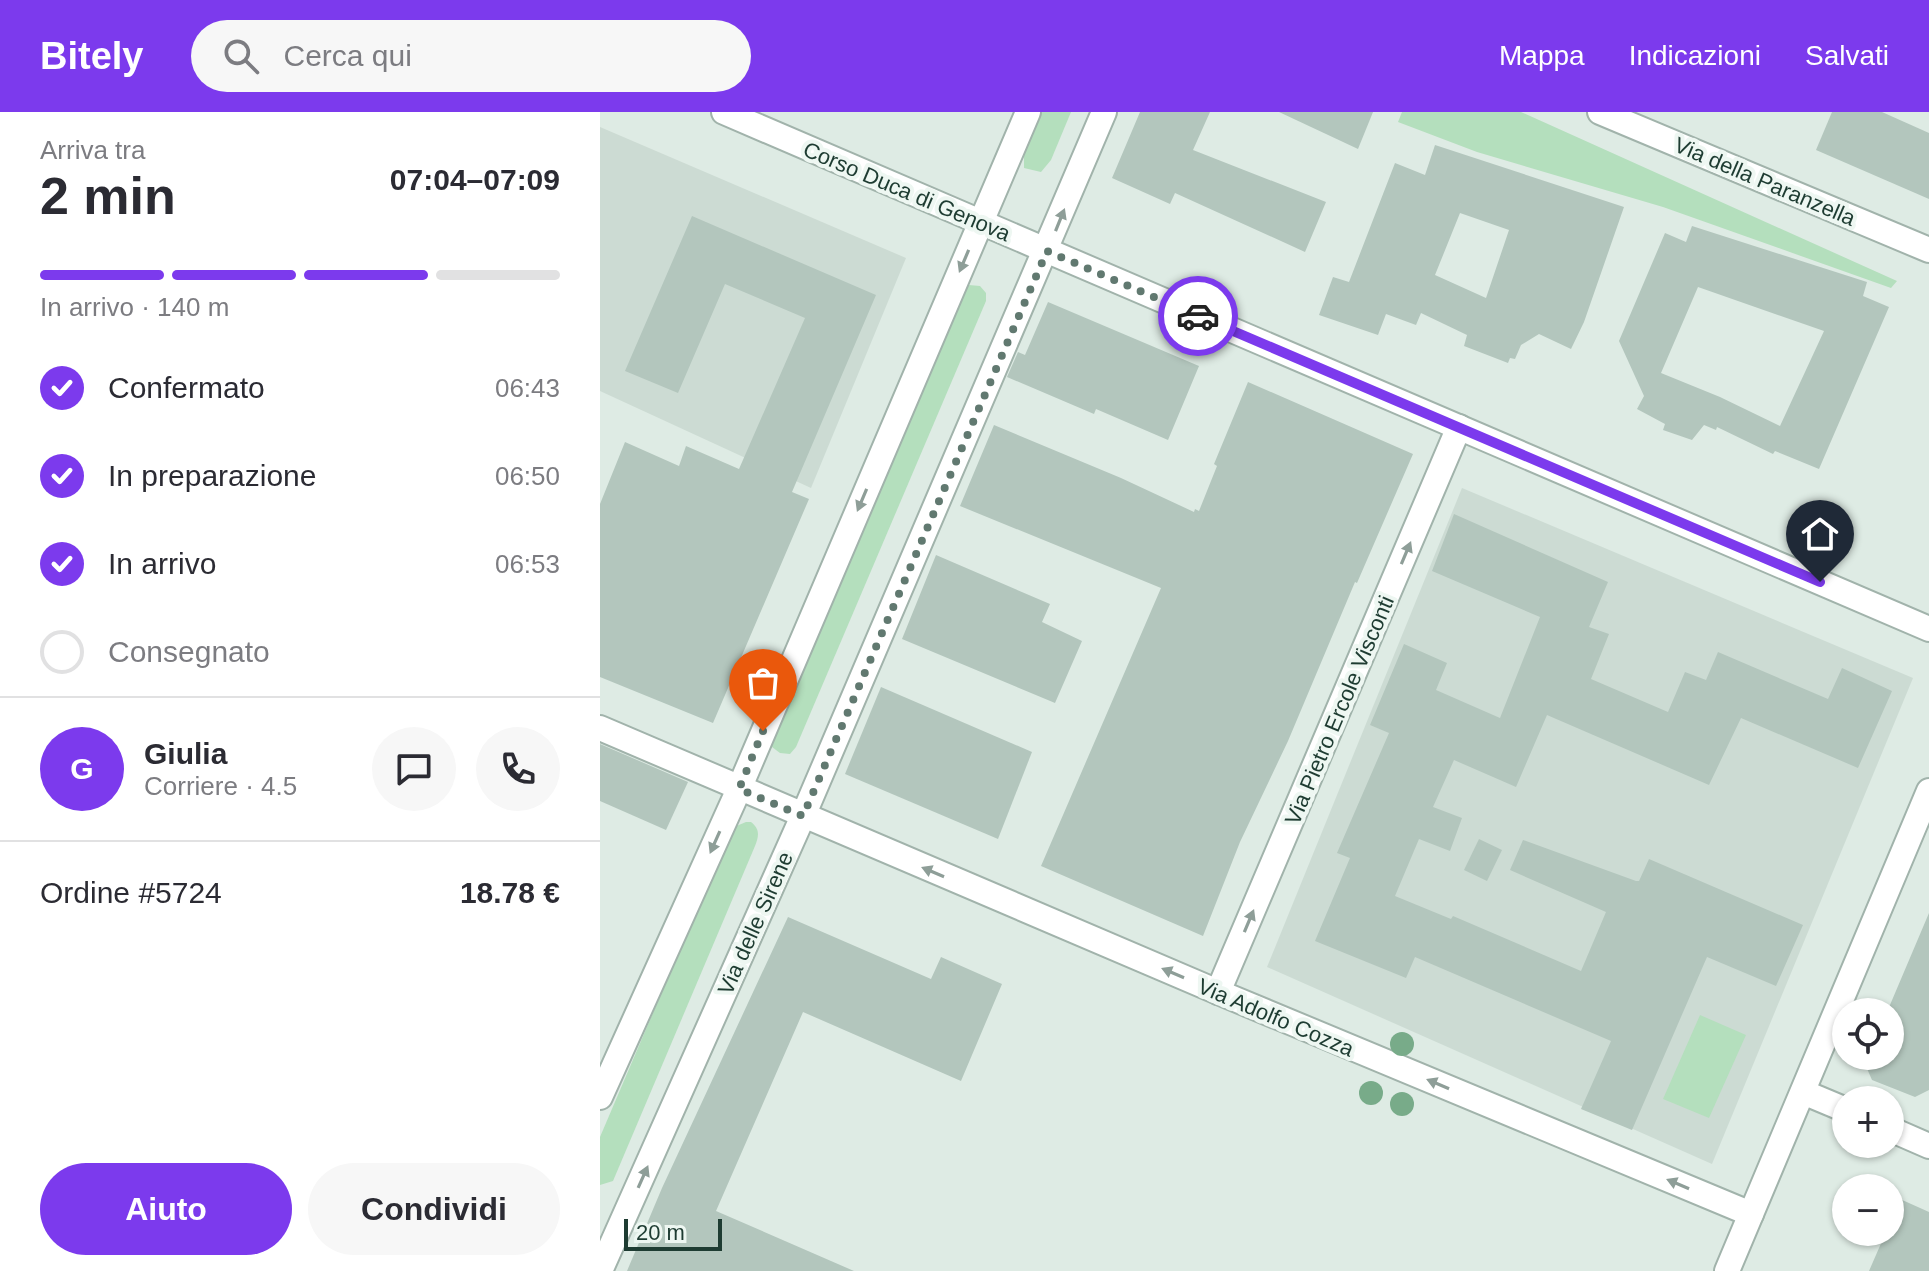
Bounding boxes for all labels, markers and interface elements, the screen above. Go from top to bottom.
search box [191,20,751,92]
icon: search [219,34,263,78]
text: Bitely [40,35,143,77]
text: Cerca qui [283,39,412,72]
text: Mappa [1499,40,1585,71]
text: Indicazioni [1629,40,1761,71]
text: Salvati [1805,40,1889,71]
street label: Via della Paranzella [1671,132,1860,231]
text: Arriva tra [40,135,145,165]
street label: Corso Duca di Genova [799,136,1015,247]
text: 07:04–07:09 [390,163,560,196]
text: 2 min [40,167,176,225]
one-way arrow [1053,208,1066,232]
one-way arrow [957,249,970,272]
courier [1158,276,1238,356]
text: In arrivo · 140 m [40,292,229,322]
icon: car [1176,294,1220,338]
icon: check [40,366,84,410]
text: Confermato [108,371,265,404]
text: 06:43 [495,373,560,403]
icon: check [40,454,84,498]
text: In preparazione [108,459,316,492]
text: 06:50 [495,461,560,491]
one-way arrow [855,488,868,512]
pin [1786,500,1854,582]
icon: home [1798,512,1842,556]
one-way arrow [1399,541,1412,565]
icon: check [40,542,84,586]
text: In arrivo [108,547,216,580]
text: 06:53 [495,549,560,579]
street label: Via Pietro Ercole Visconti [1280,592,1399,828]
text: Consegnato [108,635,270,668]
pin [729,649,797,731]
icon: bag [741,661,785,705]
button: chat [372,727,456,811]
button: phone [476,727,560,811]
text: Giulia [144,737,227,770]
text: G [70,752,94,785]
text: Corriere · 4.5 [144,771,297,801]
one-way arrow [708,830,722,853]
street label: Via delle Sirene [713,848,798,998]
one-way arrow [922,865,945,878]
text: Ordine #5724 [40,876,222,909]
text: 18.78 € [460,876,560,909]
one-way arrow [1242,909,1255,933]
one-way arrow [1161,967,1185,980]
street label: Via Adolfo Cozza [1194,973,1358,1062]
map controls [1832,998,1904,1246]
button: locate [1832,998,1904,1070]
one-way arrow [1427,1078,1450,1091]
button: + [1832,1086,1904,1158]
button: Aiuto [40,1163,292,1255]
button: Condividi [308,1163,560,1255]
one-way arrow [636,1165,649,1189]
button: − [1832,1174,1904,1246]
one-way arrow [1667,1178,1690,1191]
scale bar [624,1215,722,1251]
text: 20 m [636,1220,685,1245]

